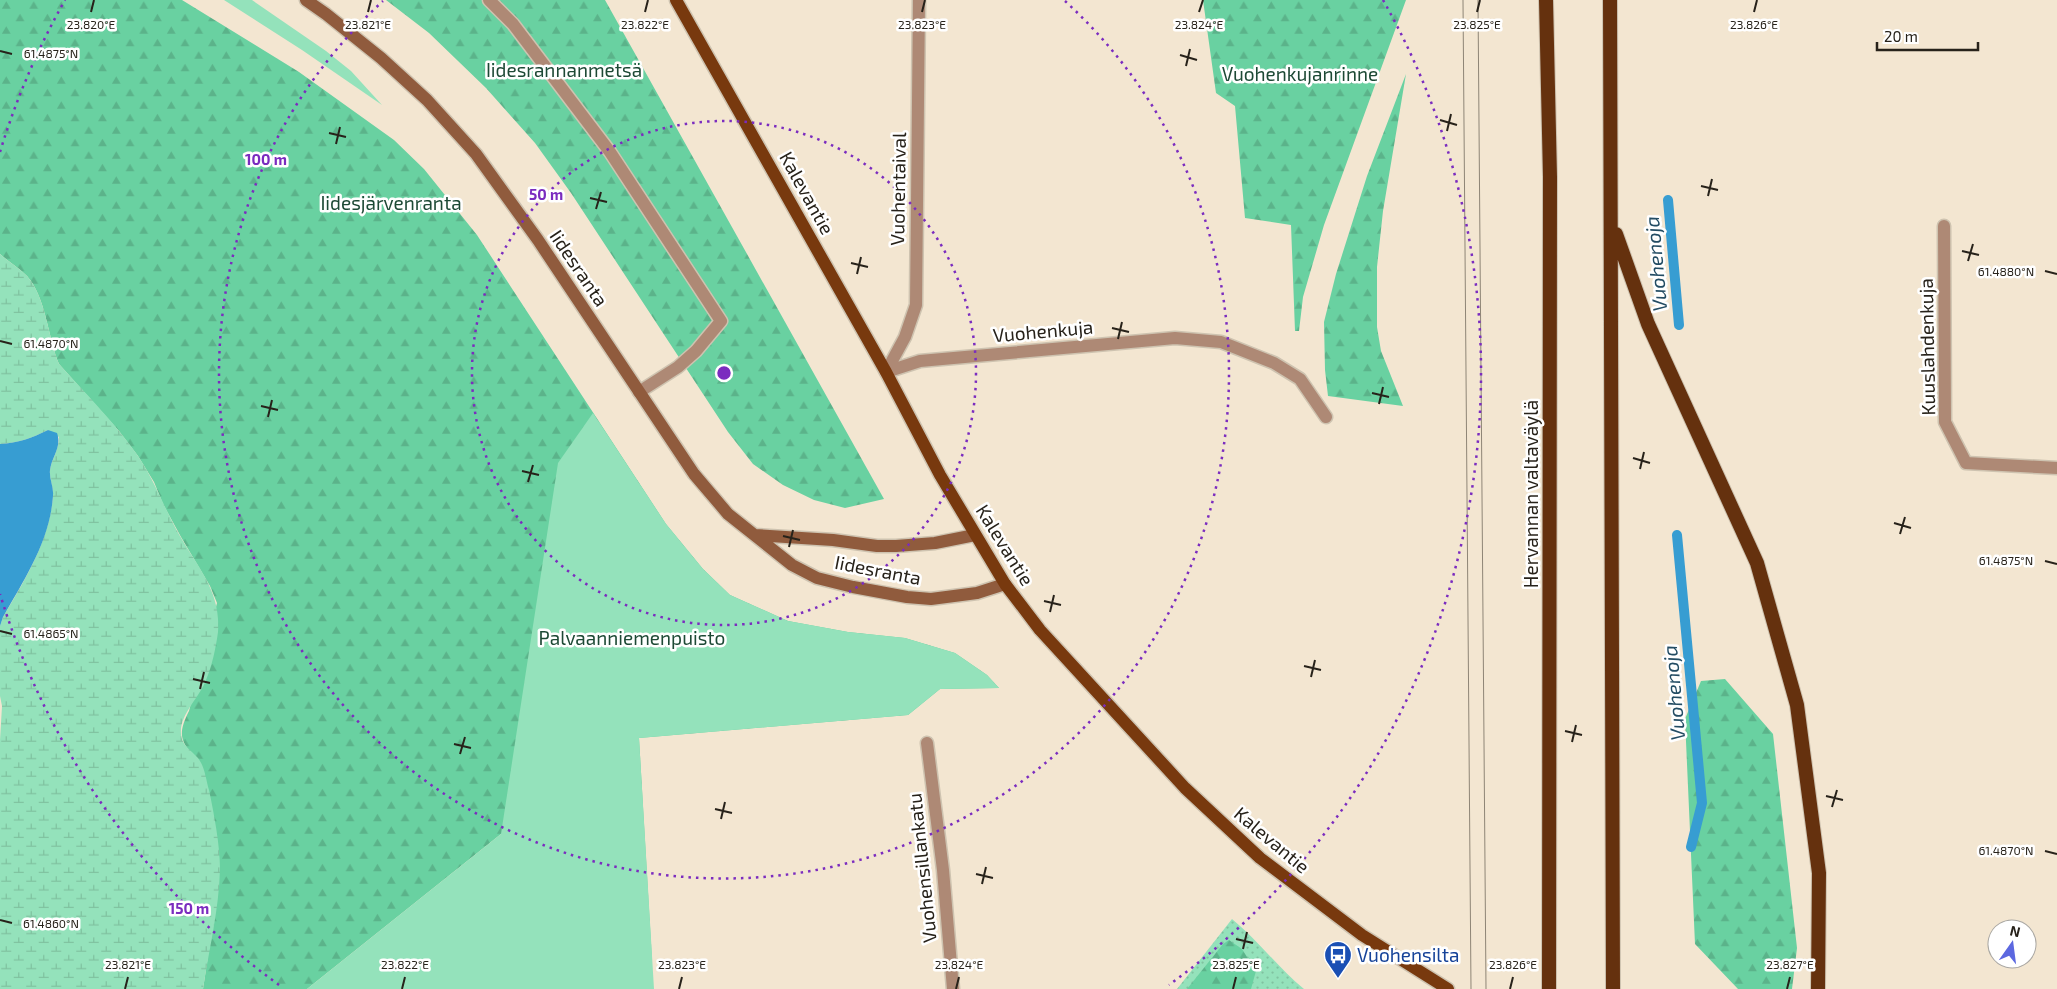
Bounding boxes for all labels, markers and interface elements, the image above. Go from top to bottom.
text: 23.820°E [67,17,116,31]
text: 23.821°E [345,17,391,31]
text: 23.822°E [621,17,669,31]
text: 23.823°E [898,17,946,31]
text: 23.824°E [1175,17,1224,31]
text: 23.825°E [1453,17,1501,31]
text: 23.826°E [1730,17,1778,31]
scale bar [1877,20,1978,52]
text: 20 m [1884,27,1918,45]
text: 61.4875°N [24,46,78,60]
park label: Iidesrannanmetsä [486,58,642,81]
park label: Vuohenkujanrinne [1222,62,1378,85]
street label: Vuohentaival [885,132,910,246]
street label: Kalevantie [775,147,840,238]
text: 100 m [245,150,287,168]
text: 50 m [529,185,563,203]
park label: Iidesjärvenranta [320,191,462,214]
water label: Vuohenoja [1639,215,1671,313]
street label: Iidesranta [545,225,613,310]
text: 61.4880°N [1978,264,2034,278]
street label: Kuuslahdenkuja [1914,278,1939,416]
street label: Vuohenkuja [992,315,1094,346]
text: 61.4870°N [23,336,79,350]
centre of rings [715,364,733,382]
street label: Hervannan valtaväylä [1519,400,1542,588]
street label: Kalevantie [972,500,1039,589]
street label: Iidesranta [833,550,923,589]
text: 61.4875°N [1979,553,2033,567]
text: 61.4865°N [23,626,79,640]
park label: Palvaanniemenpuisto [539,626,725,649]
water label: Vuohenoja [1657,644,1689,742]
street label: Vuohensillankatu [902,792,941,944]
street label: Kalevantie [1230,802,1315,878]
text: 61.4870°N [1978,843,2034,857]
text: 150 m [169,899,209,917]
text: 61.4860°N [23,916,79,930]
north arrow [1987,919,2037,969]
text: N [2008,921,2022,940]
bus stop icon: Vuohensilta [1323,940,1353,979]
place label: Vuohensilta [1357,943,1460,966]
text: 23.821°E [105,957,151,971]
text: 23.822°E [381,957,429,971]
text: 23.823°E [658,957,706,971]
text: 23.824°E [935,957,984,971]
text: 23.825°E [1212,957,1260,971]
text: 23.826°E [1489,957,1537,971]
text: 23.827°E [1766,957,1814,971]

